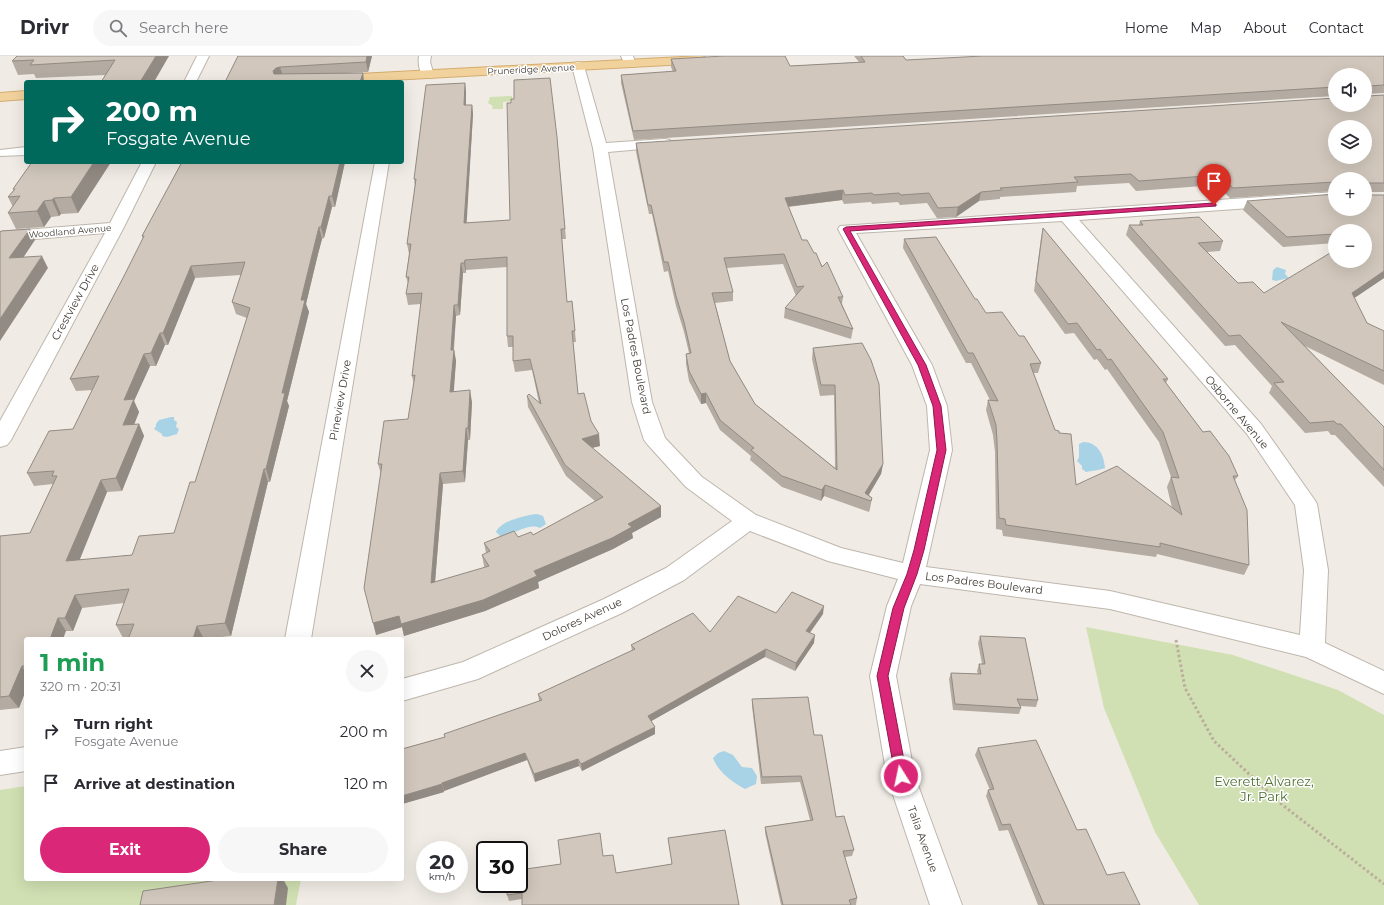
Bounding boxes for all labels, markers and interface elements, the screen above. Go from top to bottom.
search box [93,10,373,46]
text: Drivr [20,16,69,39]
icon: search [107,17,129,39]
text: Search here [139,18,228,37]
text: Home [1125,19,1168,37]
text: Map [1190,19,1221,37]
text: About [1243,19,1287,37]
text: Contact [1309,19,1364,37]
street label: Pruneridge Avenue [487,61,575,77]
map controls [1328,68,1372,268]
button: sound [1328,68,1372,112]
text: 200 m [106,94,198,128]
icon: right [40,96,92,148]
button: layers [1328,120,1372,164]
text: Fosgate Avenue [106,128,251,150]
pin [1197,164,1231,205]
icon: arrive [1203,170,1225,192]
button: + [1328,172,1372,216]
street label: Woodland Avenue [28,222,112,240]
button: − [1328,224,1372,268]
street label: Crestview Drive [48,261,102,343]
street label: Los Padres Boulevard [618,297,654,415]
street label: Pineview Drive [326,358,354,441]
street label: Osborne Avenue [1202,372,1272,452]
street label: Los Padres Boulevard [924,569,1044,597]
street label: Dolores Avenue [540,594,624,644]
text: 1 min [40,648,105,677]
button: close [346,650,388,692]
text: 320 m · 20:31 [40,678,121,694]
text: Turn right [74,714,153,733]
icon: right [40,720,62,742]
text: 200 m [340,722,388,741]
text: Fosgate Avenue [74,733,178,749]
position arrow [880,755,922,797]
icon: arrive [40,772,62,794]
park label: Everett Alvarez, Jr. Park [1214,773,1314,804]
text: Arrive at destination [74,774,235,793]
text: 120 m [344,774,388,793]
street label: Talia Avenue [905,804,942,874]
button: Exit [40,827,210,873]
button: Share [218,827,388,873]
speed limit sign: 30 [476,841,528,893]
text: 20 [429,850,455,874]
text: km/h [429,870,455,883]

